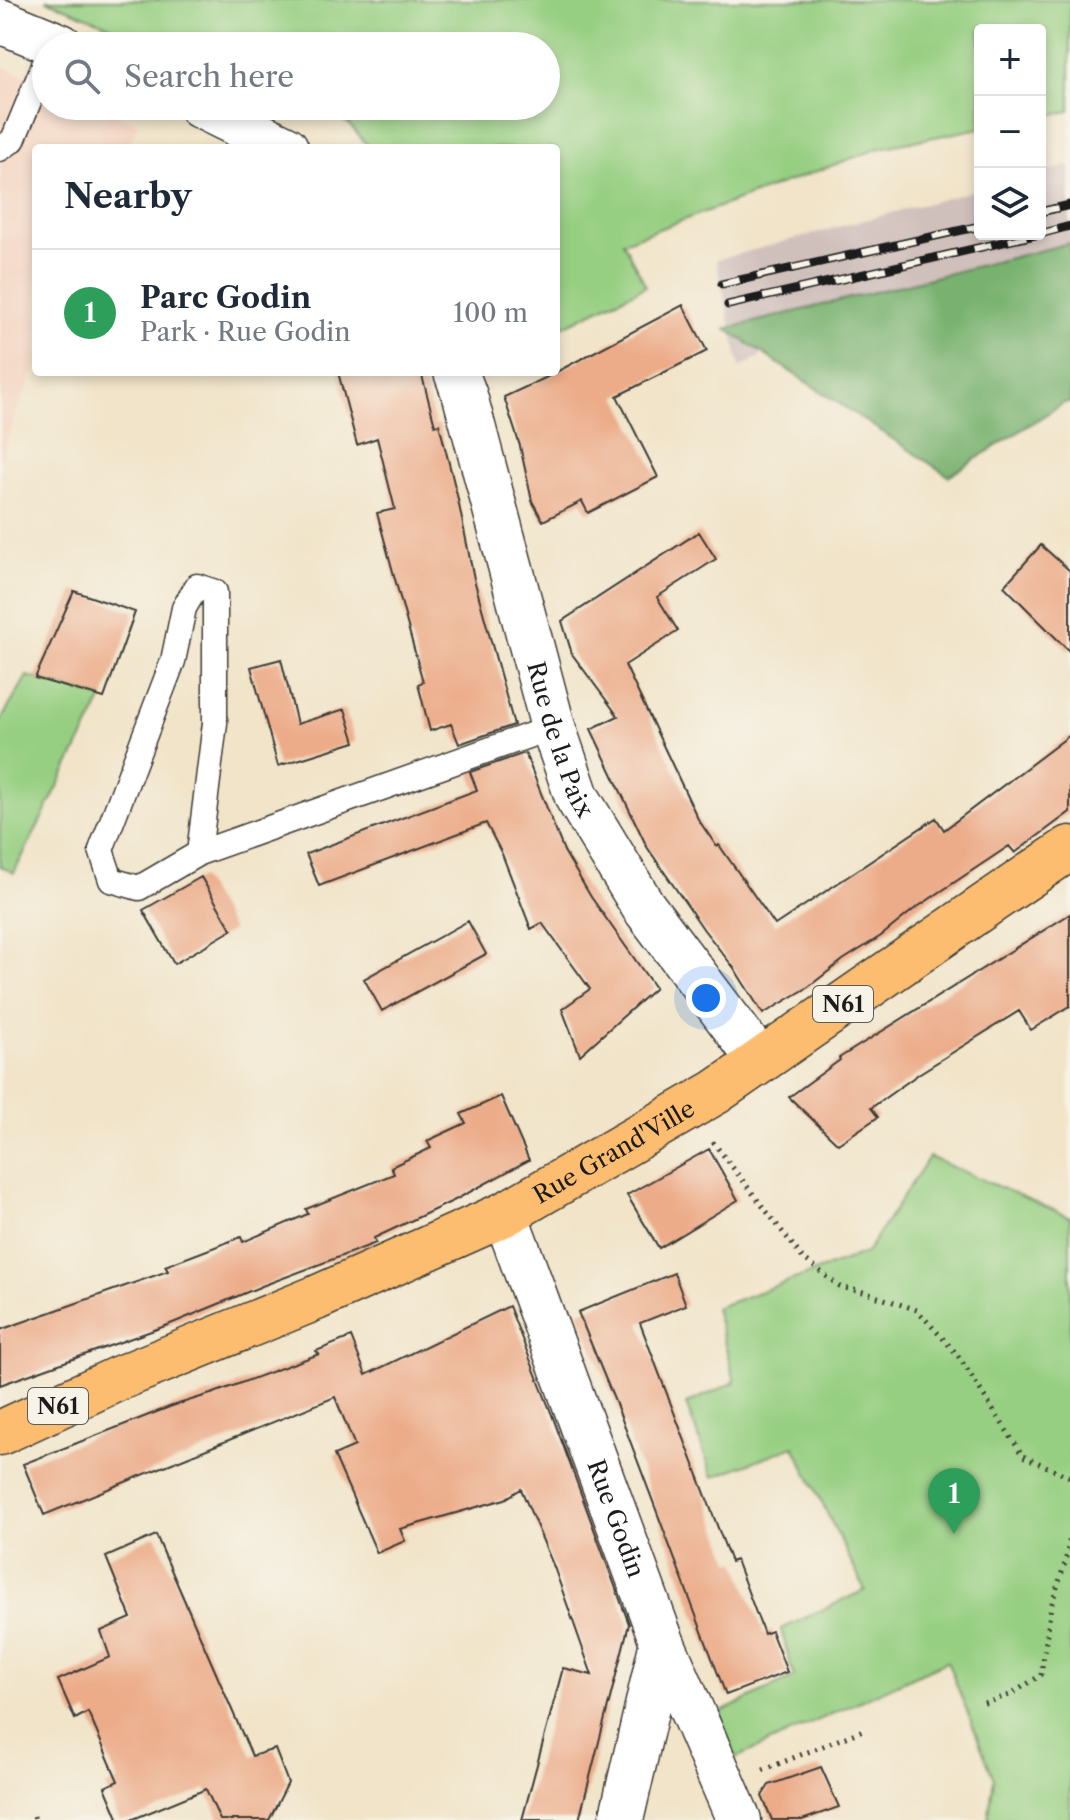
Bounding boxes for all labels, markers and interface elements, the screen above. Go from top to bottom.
map controls [974,24,1046,240]
button: + [974,24,1046,96]
search box [32,32,560,120]
icon: search [60,54,104,98]
text: Search here [124,58,294,95]
button: − [974,96,1046,168]
button: layers [974,168,1046,240]
text: Nearby [64,175,192,217]
text: Parc Godin [140,279,311,316]
text: 1 [84,297,96,329]
text: 100 m [453,297,528,329]
text: Park · Rue Godin [140,316,351,348]
street label: Rue de la Paix [522,658,600,822]
your location [686,978,726,1018]
road number: N61 [813,986,873,1022]
street label: Rue Grand'Ville [528,1093,699,1209]
road number: N61 [28,1388,88,1424]
street label: Rue Godin [582,1455,651,1581]
pin: 1 [928,1468,980,1534]

